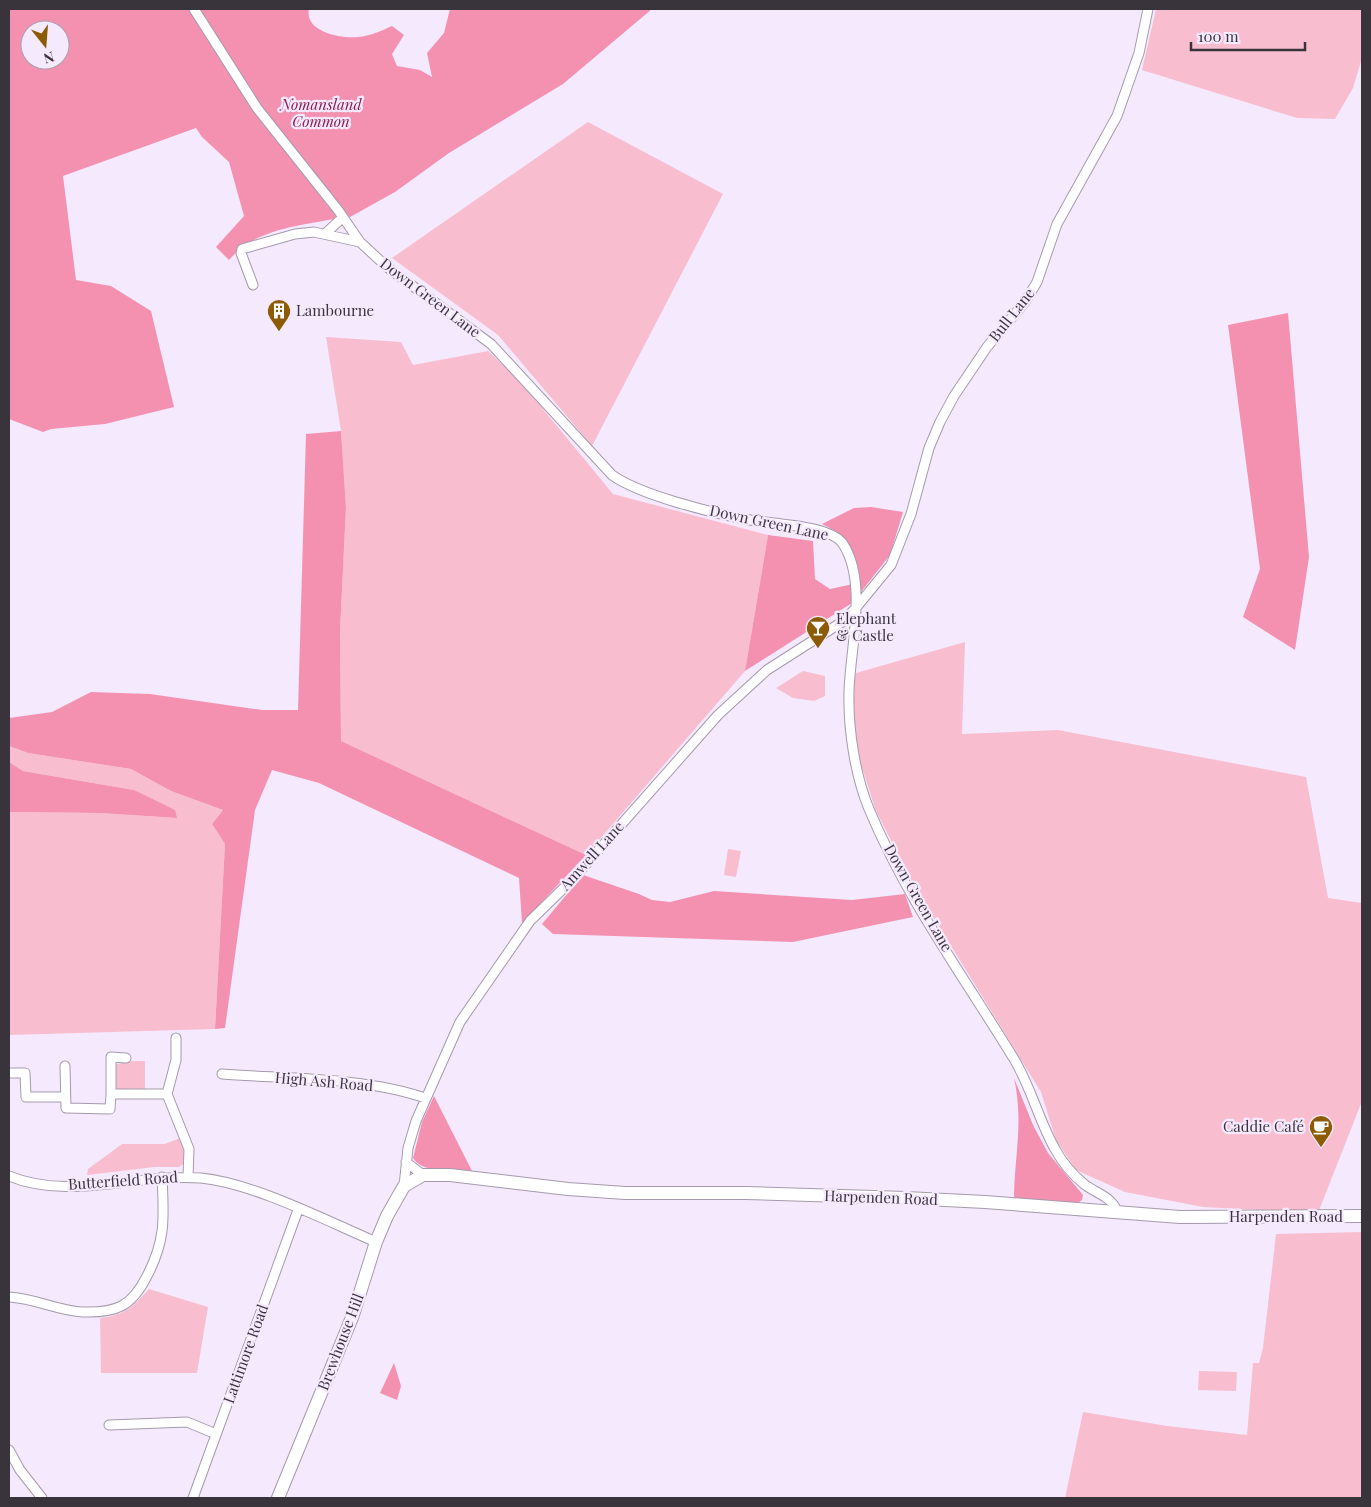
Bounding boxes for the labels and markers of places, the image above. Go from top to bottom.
building icon: Lambourne [266,298,292,332]
place label: Lambourne [296,300,374,320]
place label: Elephant & Castle [836,608,897,645]
bar icon: Elephant & Castle [805,615,831,649]
cafe icon: Caddie Café [1308,1114,1334,1148]
place label: Caddie Café [1223,1116,1304,1136]

